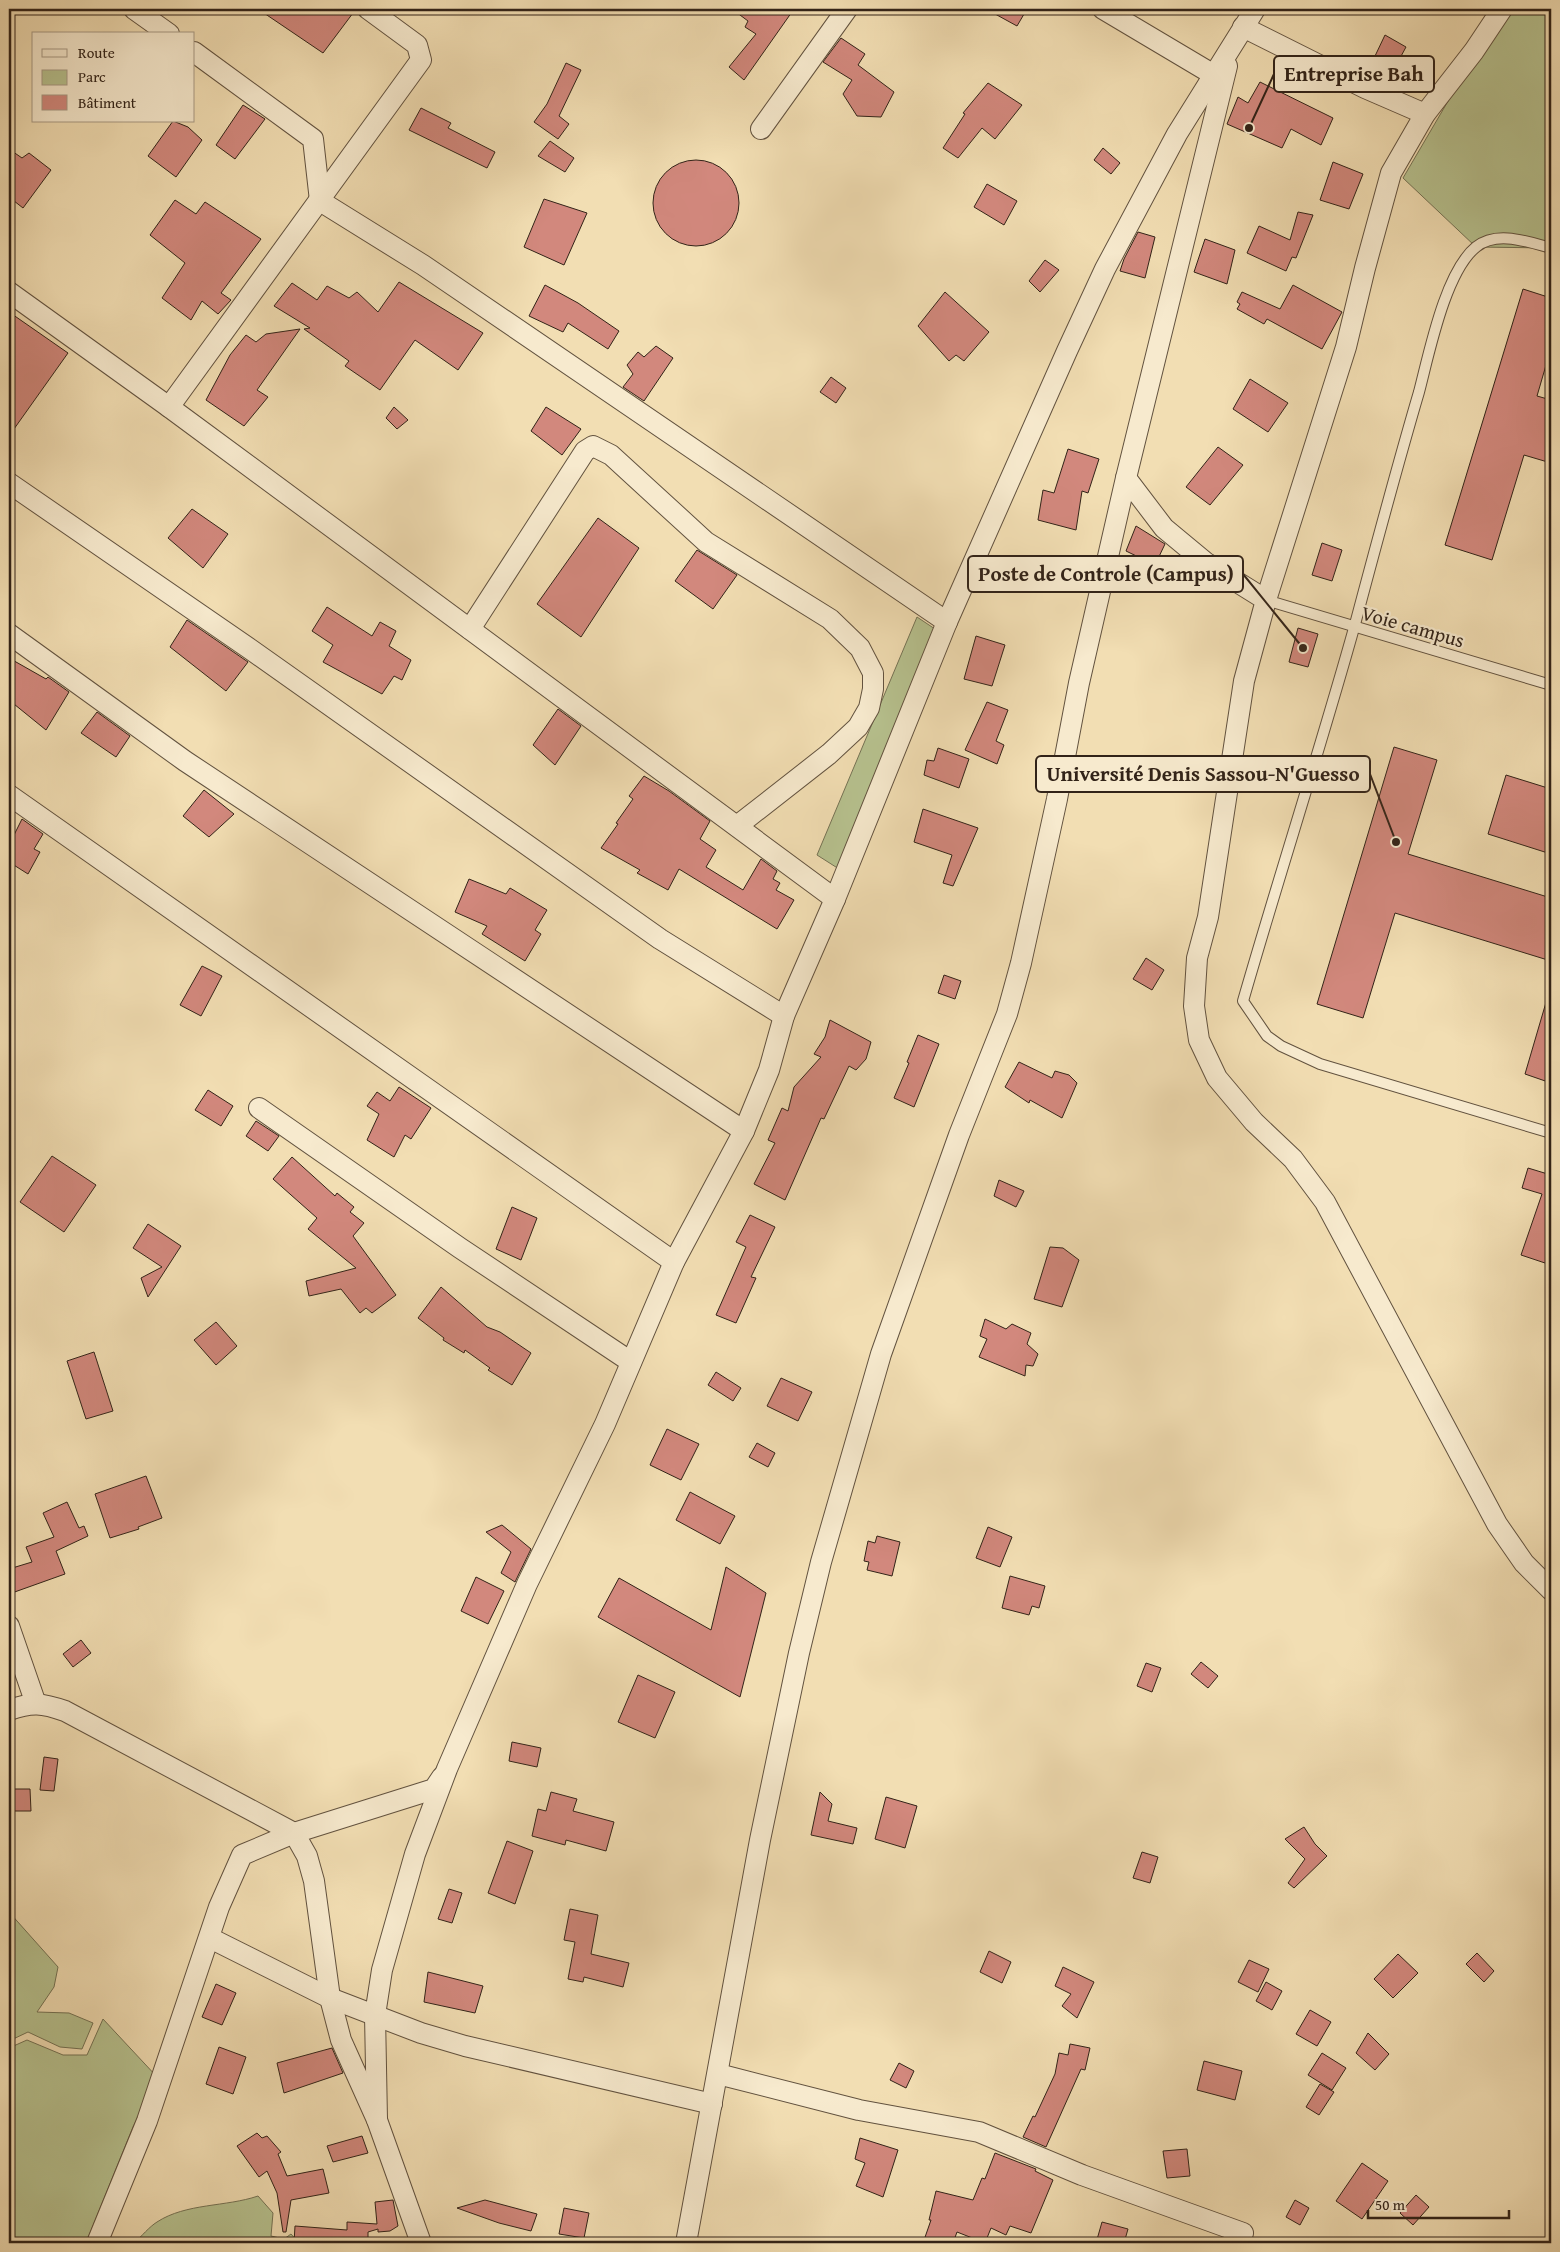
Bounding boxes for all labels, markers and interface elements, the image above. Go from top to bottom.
legend [32,32,195,122]
text: Route [78,42,115,63]
callout: Entreprise Bah [1274,56,1434,92]
text: Entreprise Bah [1284,58,1424,89]
text: Parc [78,66,106,87]
text: Bâtiment [78,92,137,113]
callout: Poste de Controle (Campus) [968,556,1243,592]
text: Poste de Controle (Campus) [978,558,1234,589]
street label: Voie campus [1358,597,1468,655]
callout: Université Denis Sassou-N'Guesso [1036,756,1370,792]
text: Université Denis Sassou-N'Guesso [1046,758,1360,789]
scale bar [1368,2187,1509,2219]
text: 50 m [1375,2194,1406,2215]

